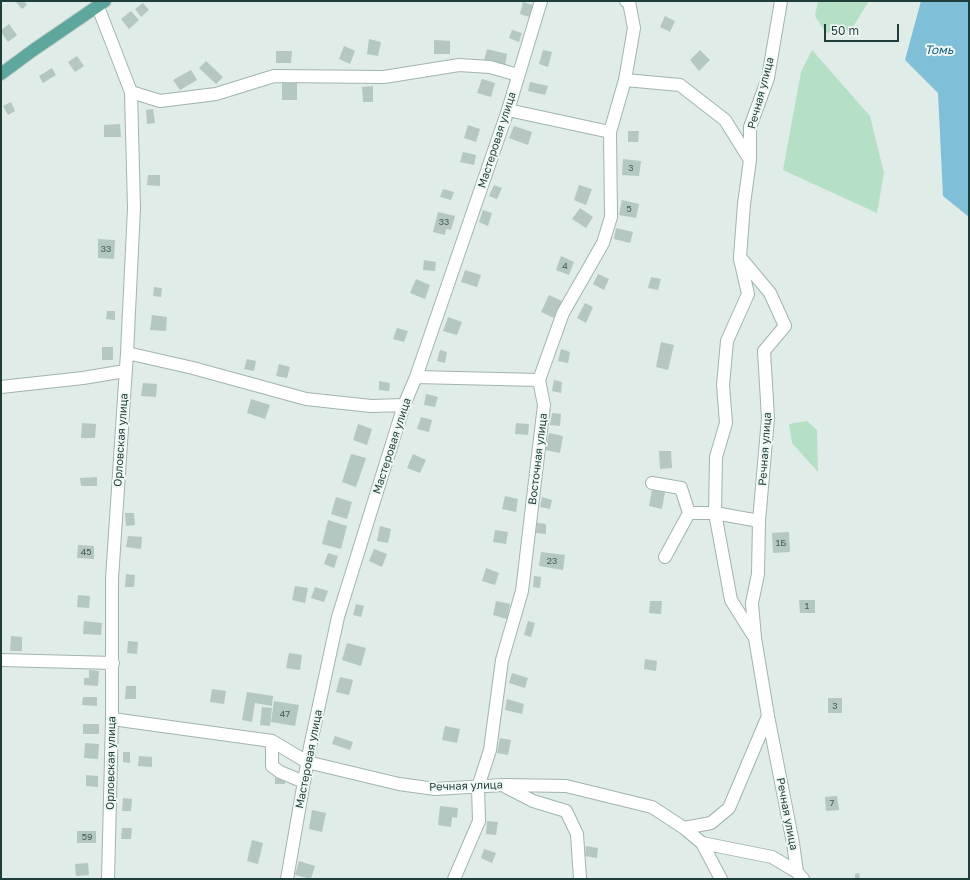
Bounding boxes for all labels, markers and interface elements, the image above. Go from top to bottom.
scale bar [826,16,901,42]
text: 50 m [831,23,859,38]
water label: Томь [925,43,953,57]
street label: Речная улица [745,56,777,130]
street label: Мастеровая улица [475,90,519,190]
house number: 3 [628,163,634,173]
house number: 5 [626,204,632,214]
house number: 33 [439,217,449,227]
house number: 33 [101,244,111,254]
house number: 4 [562,261,568,271]
street label: Орловская улица [111,393,131,487]
street label: Мастеровая улица [370,396,414,496]
street label: Восточная улица [526,412,550,506]
street label: Речная улица [756,412,774,486]
house number: 1Б [776,538,786,548]
house number: 45 [81,547,91,557]
house number: 23 [547,556,557,566]
house number: 1 [805,601,809,611]
house number: 3 [832,701,838,711]
street label: Мастеровая улица [293,708,325,810]
house number: 47 [280,709,290,719]
street label: Орловская улица [104,716,118,810]
street label: Речная улица [773,777,801,851]
street label: Речная улица [429,778,503,794]
house number: 7 [830,798,834,808]
house number: 59 [82,832,92,842]

